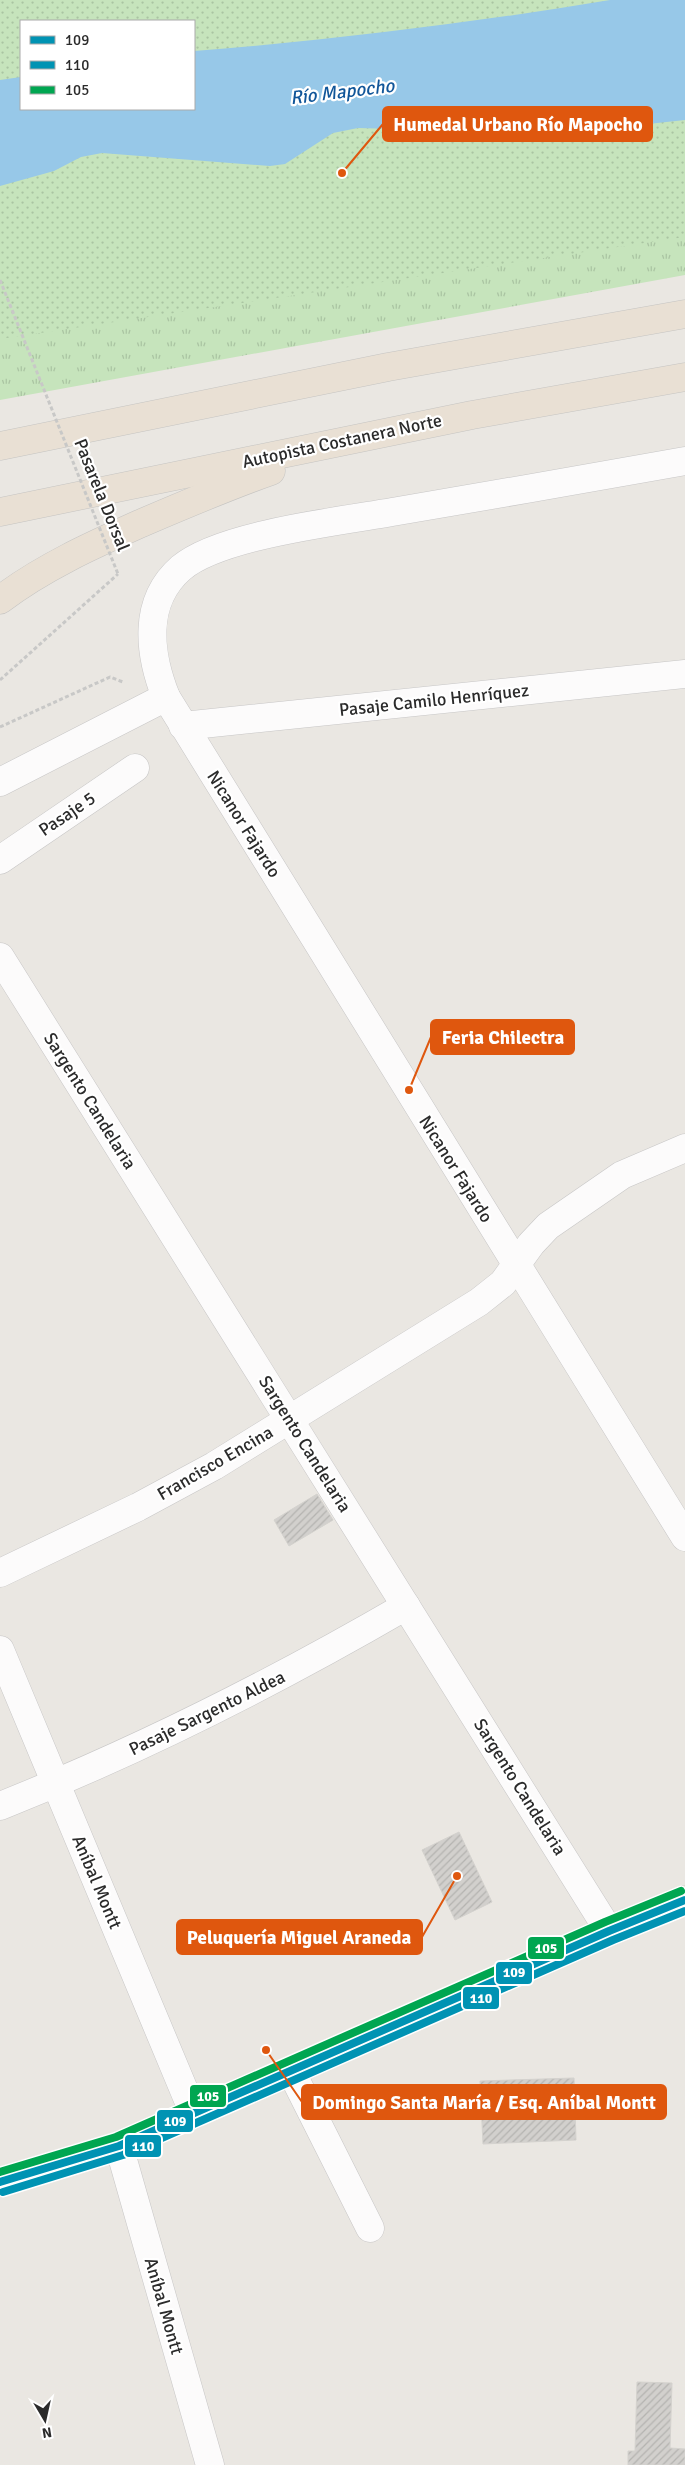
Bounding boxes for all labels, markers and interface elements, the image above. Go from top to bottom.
legend [20,20,195,110]
text: 109 [65,31,89,49]
text: 110 [65,56,89,74]
water label: Río Mapocho [289,74,397,110]
text: 105 [65,81,89,99]
callout: Humedal Urbano Río Mapocho [383,107,652,141]
text: Humedal Urbano Río Mapocho [393,113,643,137]
street label: Autopista Costanera Norte [240,409,444,473]
street label: Pasarela Dorsal [69,435,135,555]
street label: Pasaje Camilo Henríquez [338,679,530,721]
street label: Nicanor Fajardo [202,766,286,882]
street label: Pasaje 5 [34,787,100,841]
callout: Feria Chilectra [431,1020,574,1054]
text: Feria Chilectra [442,1026,564,1050]
street label: Sargento Candelaria [39,1029,141,1173]
street label: Nicanor Fajardo [414,1111,498,1227]
street label: Sargento Candelaria [254,1372,356,1516]
street label: Francisco Encina [153,1421,277,1505]
street label: Pasaje Sargento Aldea [125,1666,289,1760]
street label: Sargento Candelaria [469,1715,571,1859]
street label: Aníbal Montt [67,1832,127,1932]
callout: Peluquería Miguel Araneda [177,1920,422,1954]
text: Peluquería Miguel Araneda [187,1926,412,1950]
line badge: 105 [527,1936,565,1960]
text: 105 [535,1940,557,1957]
line badge: 109 [495,1961,533,1985]
text: 109 [503,1964,526,1981]
line badge: 110 [462,1986,500,2010]
text: 110 [470,1990,493,2007]
line badge: 105 [189,2084,227,2108]
callout: Domingo Santa María / Esq. Aníbal Montt [302,2085,666,2119]
text: 105 [197,2088,219,2105]
text: Domingo Santa María / Esq. Aníbal Montt [312,2091,656,2115]
line badge: 109 [156,2109,194,2133]
text: 109 [164,2113,187,2130]
line badge: 110 [124,2134,162,2158]
text: 110 [132,2138,155,2155]
street label: Aníbal Montt [140,2255,188,2357]
north arrow [20,2395,70,2445]
text: N [41,2423,53,2442]

